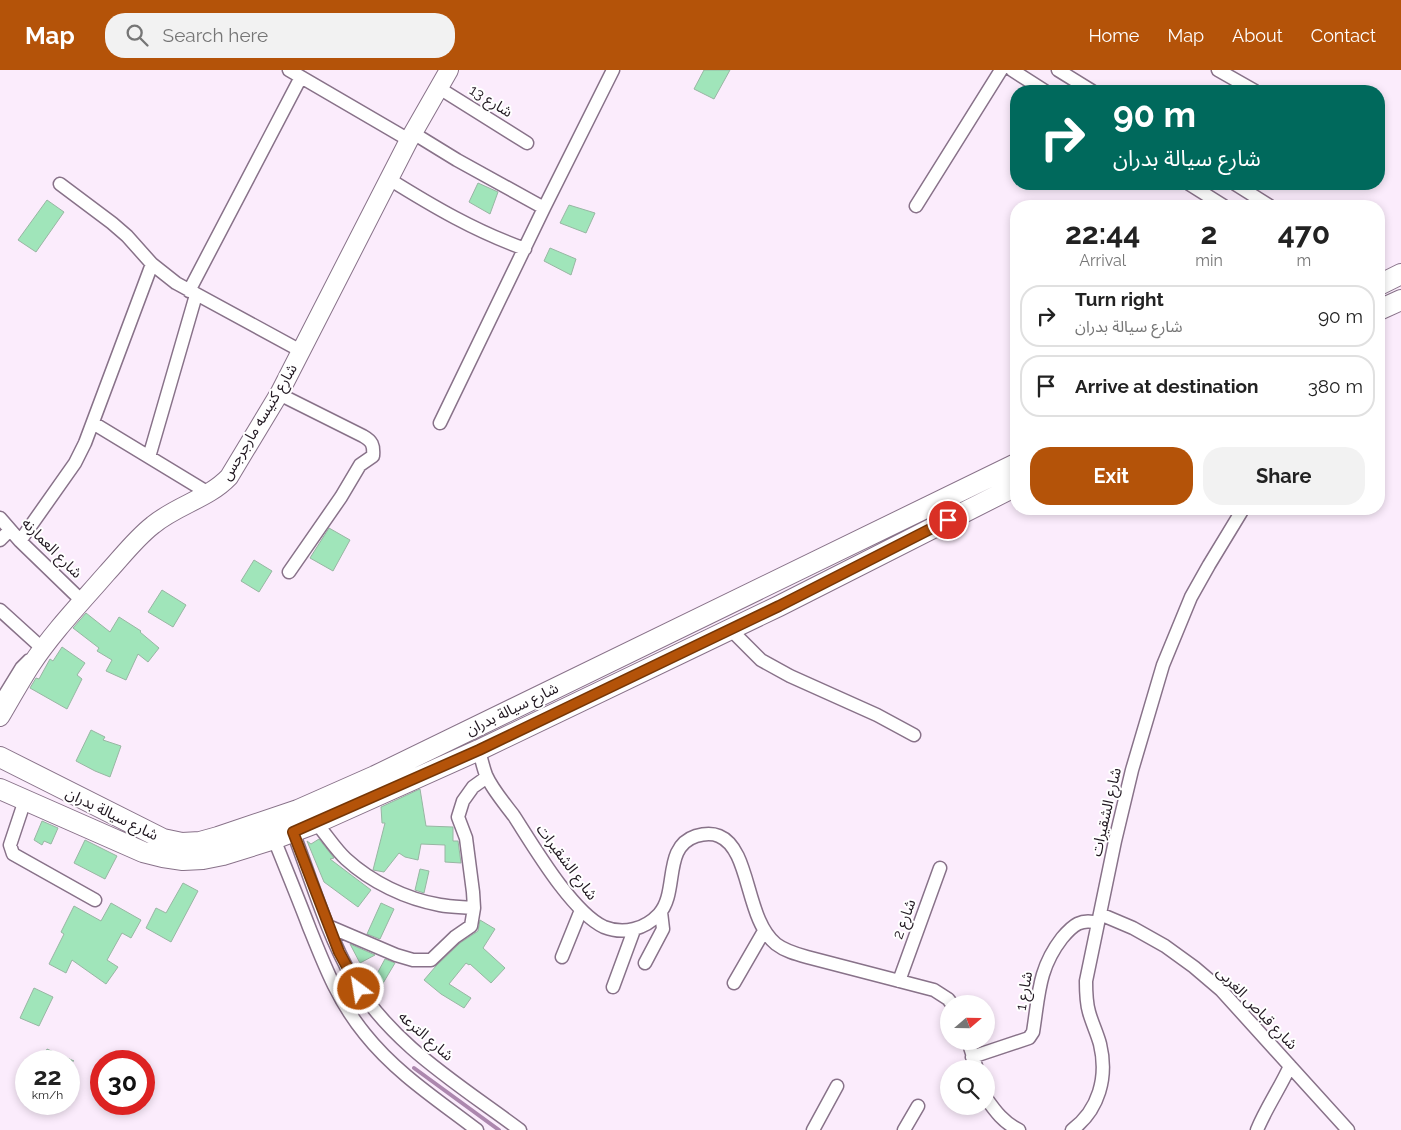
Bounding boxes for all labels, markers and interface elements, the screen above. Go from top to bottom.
search box [105,13,455,58]
text: Map [25,21,75,50]
icon: search [123,21,151,49]
text: Search here [163,24,268,46]
text: Home [1088,25,1139,46]
text: Map [1167,25,1204,46]
text: About [1232,25,1283,46]
text: Contact [1311,25,1376,46]
street label: شارع 13 [464,81,516,124]
text: 90 m [1113,94,1196,135]
icon: right [1030,105,1095,170]
text: شارع سيالة بدران [1113,145,1261,171]
text: 22:44 [1065,216,1140,251]
text: 2 [1201,216,1218,251]
text: 470 [1278,216,1330,251]
text: Arrival [1079,251,1126,270]
text: min [1195,251,1223,270]
text: m [1297,251,1311,270]
text: Turn right [1075,288,1164,310]
icon: right [1032,302,1060,330]
text: 90 m [1318,305,1363,327]
text: شارع سيالة بدران [1075,317,1183,336]
street label: شارع كنيسه مارجرجس [217,360,304,485]
icon: arrive [1032,372,1060,400]
text: Arrive at destination [1075,375,1259,397]
text: 380 m [1308,375,1363,397]
button: Exit [1030,447,1193,505]
button: Share [1203,447,1365,505]
pin [927,499,969,541]
icon: arrive [934,506,962,534]
street label: شارع العمارنه [16,514,86,584]
street label: شارع سيالة بدران [463,679,563,742]
street label: شارع الشقيرات [1087,766,1128,859]
street label: شارع سيالة بدران [61,784,161,847]
street label: شارع الشقيرات [530,821,602,905]
street label: شارع 2 [889,896,922,942]
position arrow [332,962,384,1014]
street label: شارع قباص الغربى [1211,963,1301,1056]
street label: شارع 1 [1012,970,1039,1013]
north arrow [940,995,995,1050]
map controls [940,995,995,1115]
street label: شارع الترعه [393,1007,457,1067]
speed limit sign: 30 [90,1050,155,1115]
button: search [940,1060,995,1115]
text: 22 [33,1061,62,1091]
text: km/h [32,1088,63,1102]

